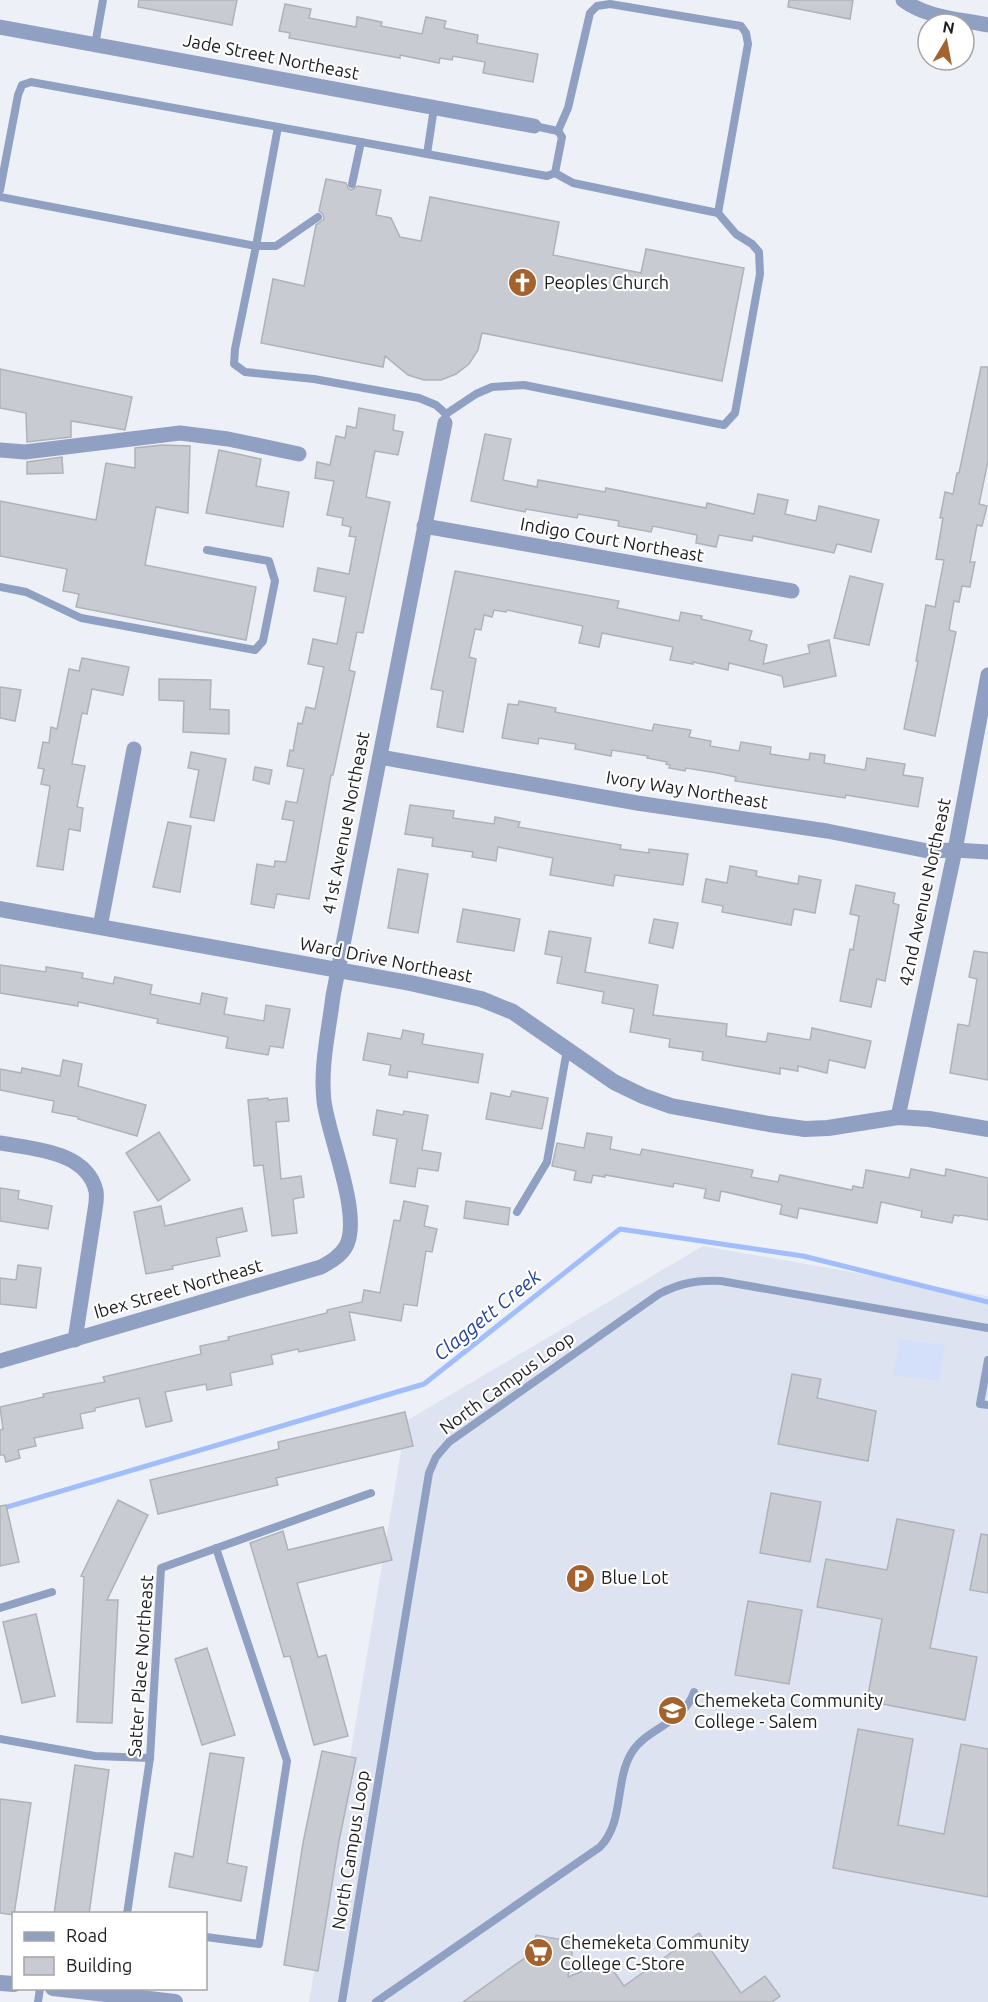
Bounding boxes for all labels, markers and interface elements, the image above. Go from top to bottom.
north arrow [916,12,976,72]
text: N [941,17,956,37]
street label: Jade Street Northeast [182,29,361,83]
church icon: Peoples Church [507,267,539,299]
place label: Peoples Church [544,272,669,292]
street label: Indigo Court Northeast [519,513,706,565]
street label: 41st Avenue Northeast [317,730,373,916]
street label: Ivory Way Northeast [605,766,770,812]
street label: 42nd Avenue Northeast [894,796,954,988]
street label: Ward Drive Northeast [298,932,474,986]
street label: Ibex Street Northeast [91,1254,264,1322]
water label: Claggett Creek [428,1264,545,1365]
street label: North Campus Loop [435,1327,577,1438]
parking icon: Blue Lot [564,1562,596,1594]
place label: Blue Lot [601,1567,668,1587]
street label: Satter Place Northeast [124,1574,156,1758]
place label: Chemeketa Community College - Salem [694,1690,883,1731]
school or university icon: Chemeketa Community College - Salem [657,1695,689,1727]
street label: North Campus Loop [328,1769,372,1931]
legend [12,1912,207,1990]
text: Road [66,1925,108,1945]
place label: Chemeketa Community College C-Store [560,1932,749,1973]
supermarket icon: Chemeketa Community College C-Store [523,1937,555,1969]
text: Building [66,1955,132,1975]

